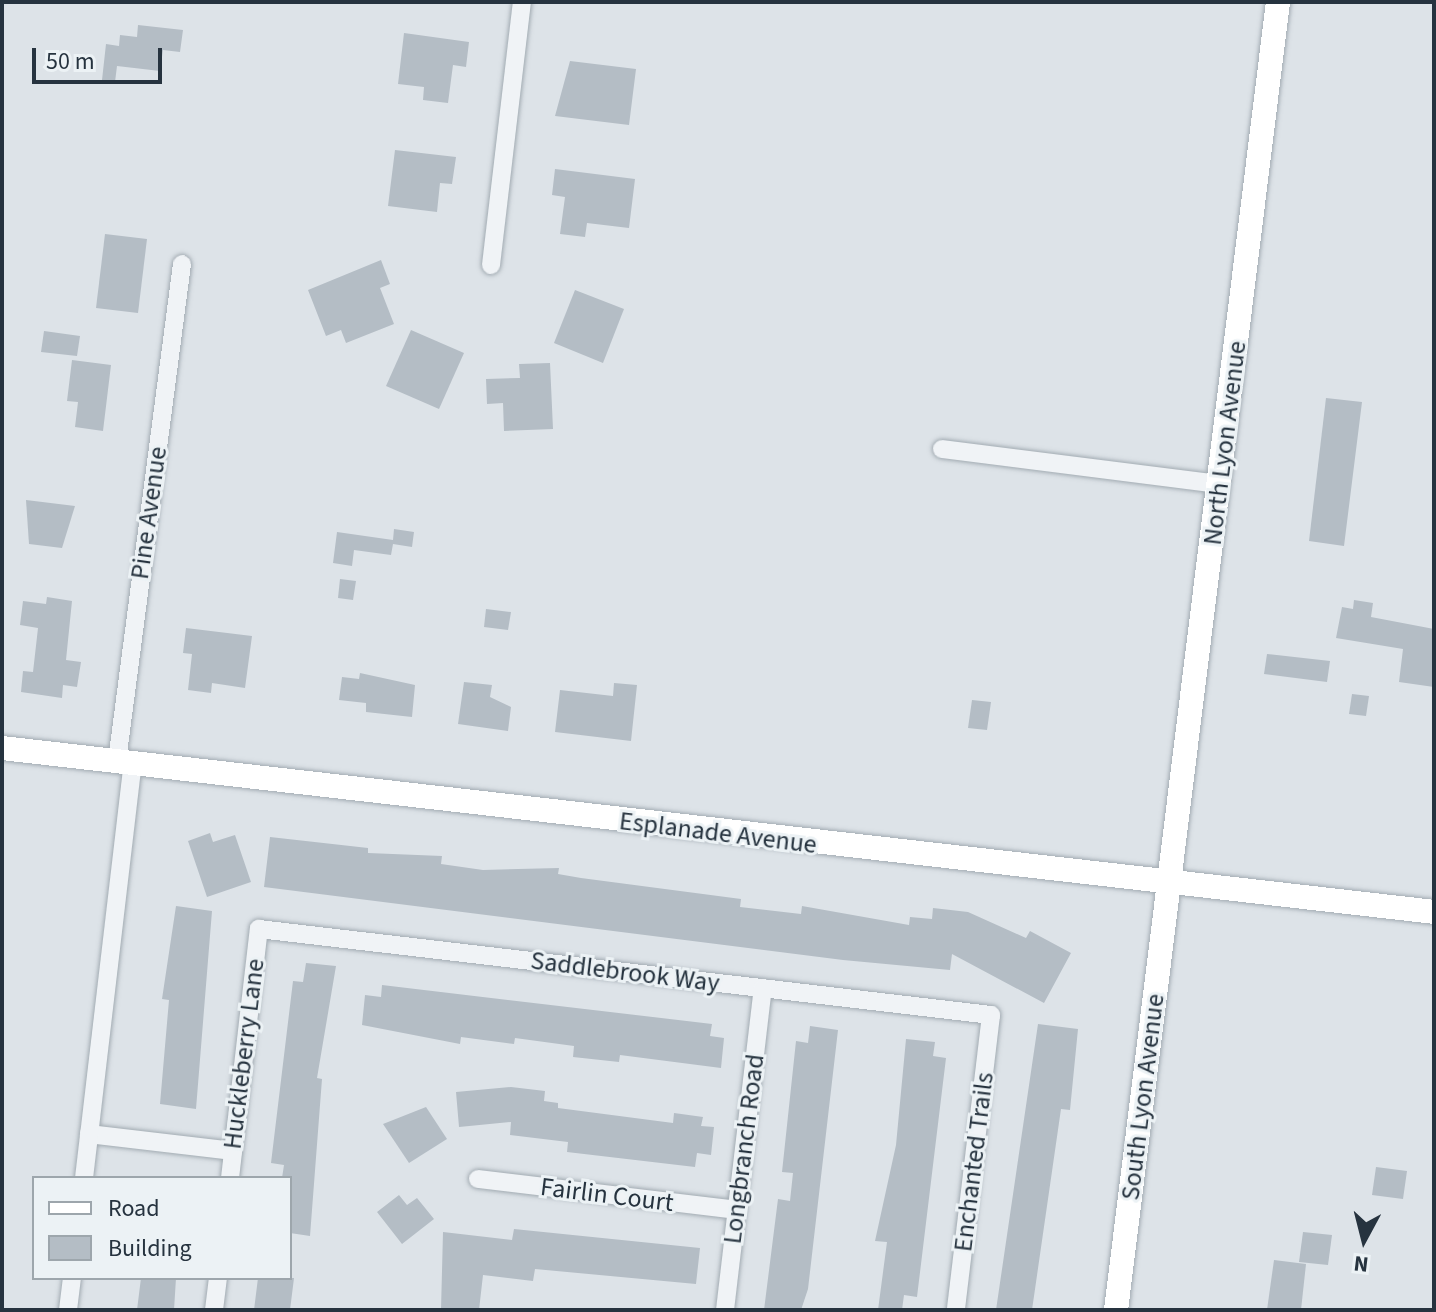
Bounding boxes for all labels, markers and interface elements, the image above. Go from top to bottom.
scale bar [36,32,166,82]
text: 50 m [46,44,95,79]
street label: North Lyon Avenue [1197,339,1253,547]
street label: Pine Avenue [124,445,174,581]
street label: Esplanade Avenue [617,805,819,861]
street label: Saddlebrook Way [529,945,721,999]
street label: Huckleberry Lane [217,957,271,1151]
street label: South Lyon Avenue [1115,992,1171,1202]
street label: Longbranch Road [717,1052,771,1246]
street label: Enchanted Trails [948,1071,1000,1253]
street label: Fairlin Court [539,1171,675,1219]
legend [32,1176,292,1280]
text: Road [108,1191,160,1226]
north arrow [1324,1200,1404,1280]
text: Building [108,1231,192,1266]
text: N [1352,1247,1370,1281]

